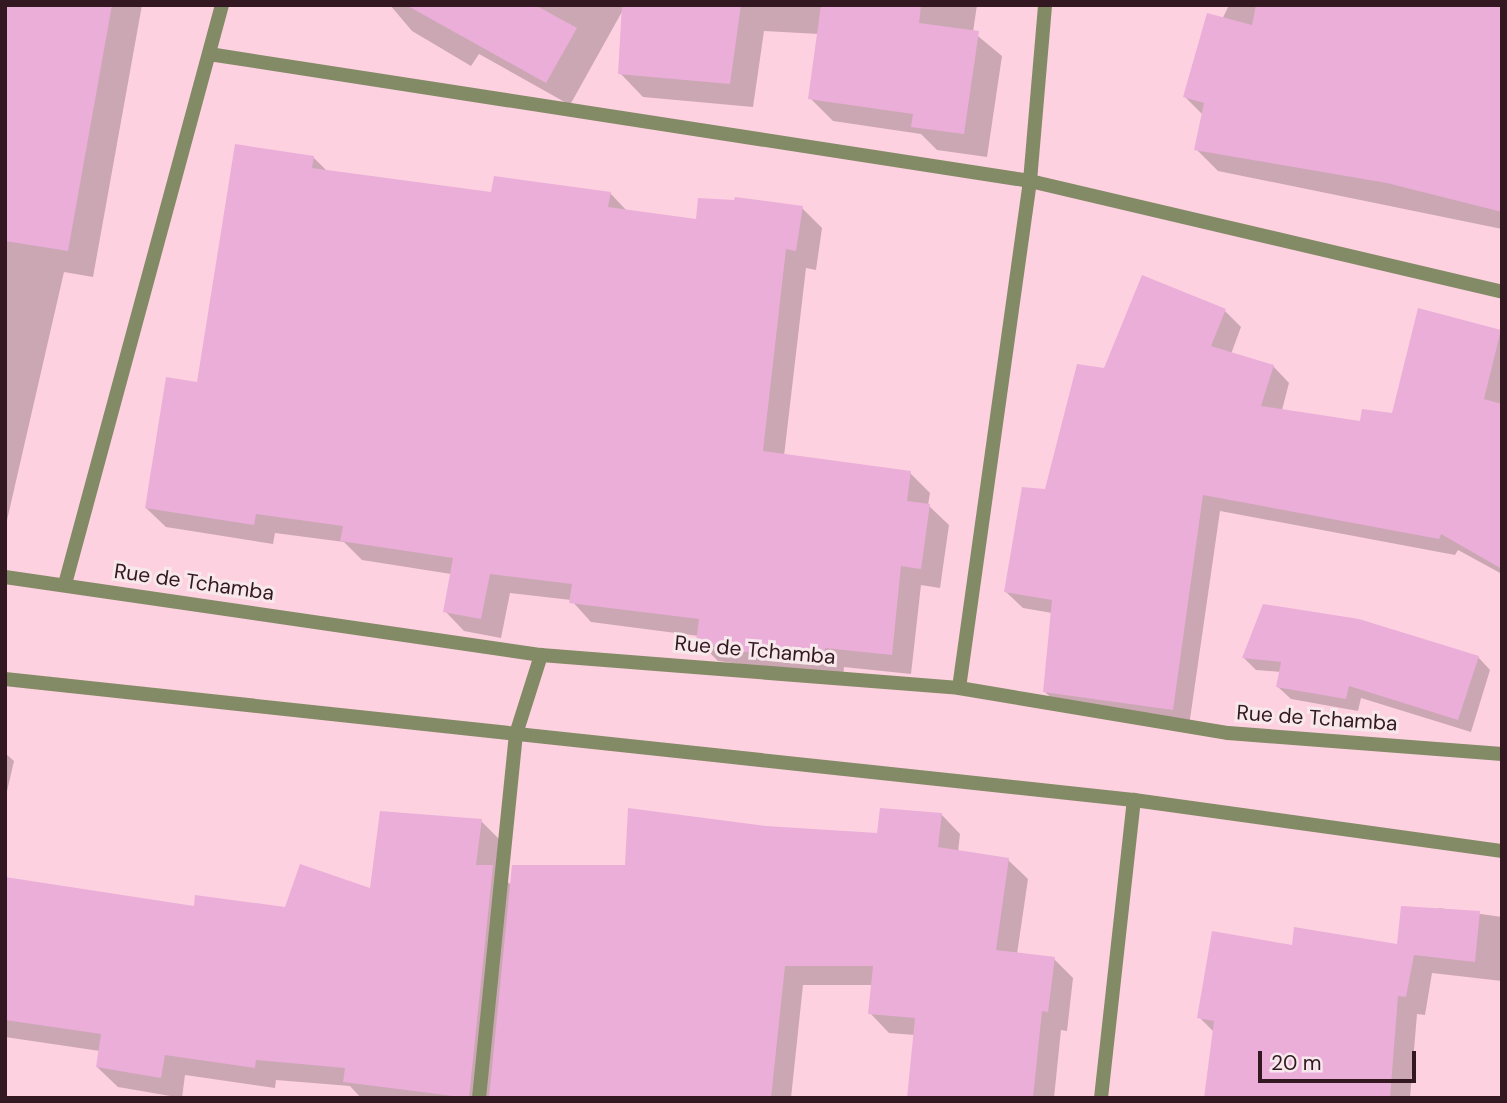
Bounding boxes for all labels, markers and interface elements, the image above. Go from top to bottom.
street label: Rue de Tchamba [112,558,276,606]
street label: Rue de Tchamba [674,630,836,670]
street label: Rue de Tchamba [1236,700,1398,736]
scale bar [1262,1036,1420,1080]
text: 20 m [1271,1049,1322,1077]

